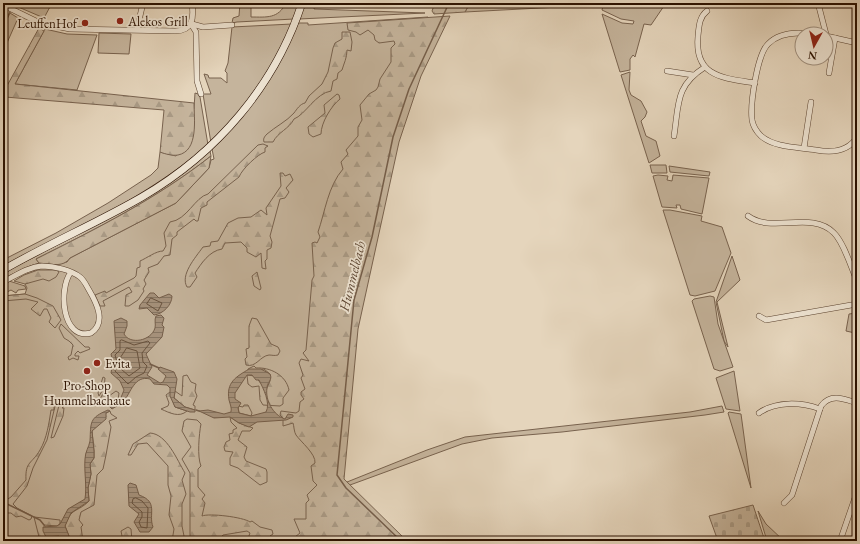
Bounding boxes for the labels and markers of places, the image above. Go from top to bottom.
place label: Alekos Grill [127,13,188,30]
place label: LeuffenHof [17,15,79,32]
marker: Alekos Grill [115,16,125,26]
marker: LeuffenHof [80,18,90,28]
place label: Evita [105,355,131,372]
marker: Evita [92,358,102,368]
marker: Pro-Shop Hummelbachaue [82,366,92,376]
place label: Pro-Shop Hummelbachaue [44,377,130,409]

